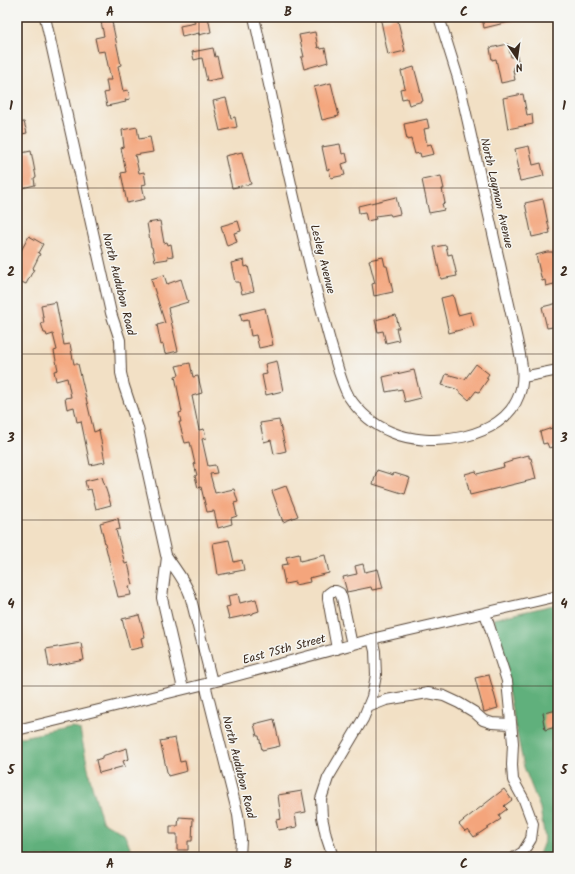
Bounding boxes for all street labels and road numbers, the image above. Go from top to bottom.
street label: North Layman Avenue [475,136,519,251]
street label: Lesley Avenue [305,222,340,297]
street label: North Audubon Road [97,231,141,338]
street label: East 75th Street [240,629,328,670]
street label: North Audubon Road [217,714,261,821]

